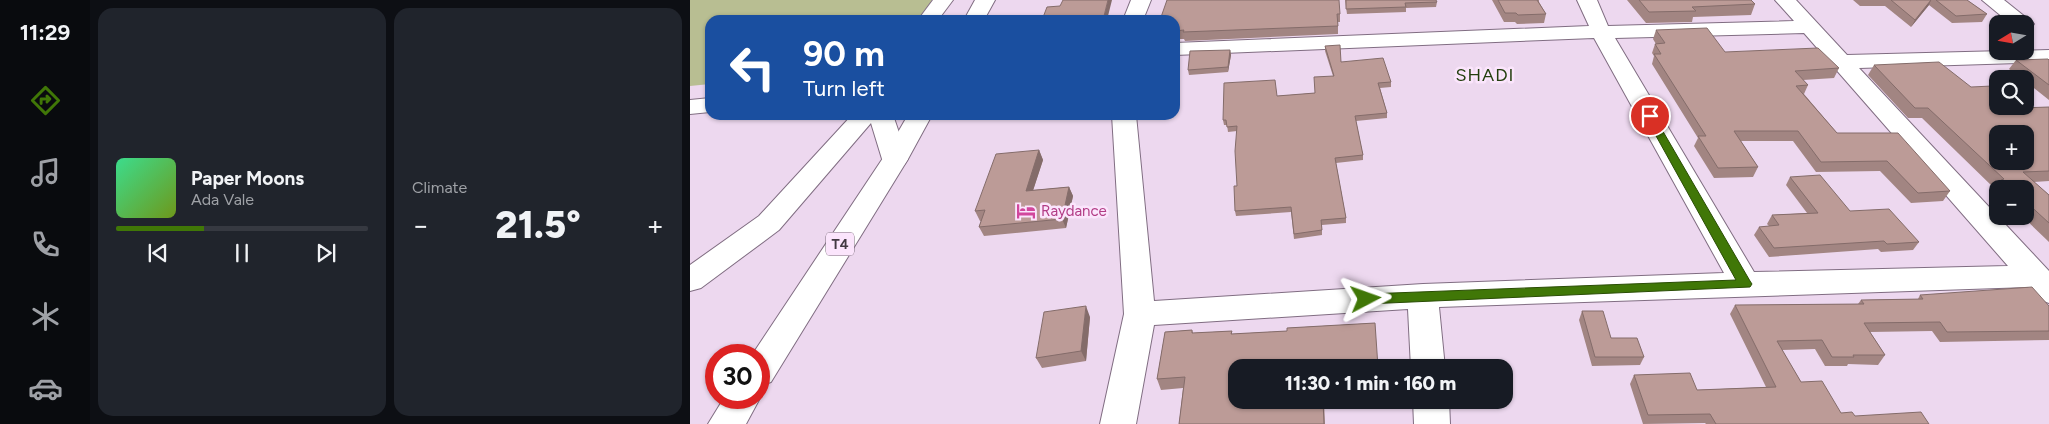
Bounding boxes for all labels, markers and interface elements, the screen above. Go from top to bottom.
north arrow [1989,15,2034,60]
map controls [1989,15,2034,225]
text: 11:29 [20,19,70,46]
text: 90 m [803,33,885,75]
icon: left [720,35,785,100]
district label: SHADI [1455,64,1515,86]
button: search [1989,70,2034,115]
text: Turn left [803,75,885,102]
icon: directions [28,83,63,118]
pin [1629,95,1671,137]
icon: arrive [1636,102,1664,130]
button: + [1989,125,2034,170]
icon: music [28,155,63,190]
text: Paper Moons [191,167,304,190]
text: Climate [412,178,467,197]
button: − [1989,180,2034,225]
text: Ada Vale [191,190,254,209]
hotel icon: Raydance [1015,200,1037,222]
text: 21.5° [495,202,581,248]
place label: Raydance [1041,202,1107,220]
text: − [412,208,429,242]
text: + [647,208,664,242]
icon: phone [28,227,63,262]
road number: T4 [826,232,854,255]
icon: previous [144,239,172,267]
icon: pause [228,239,256,267]
icon: next [312,239,340,267]
position arrow [1339,272,1391,324]
icon: climate [28,299,63,334]
speed limit sign: 30 [705,344,770,409]
icon: car [28,371,63,406]
text: 11:30 · 1 min · 160 m [1285,372,1456,395]

